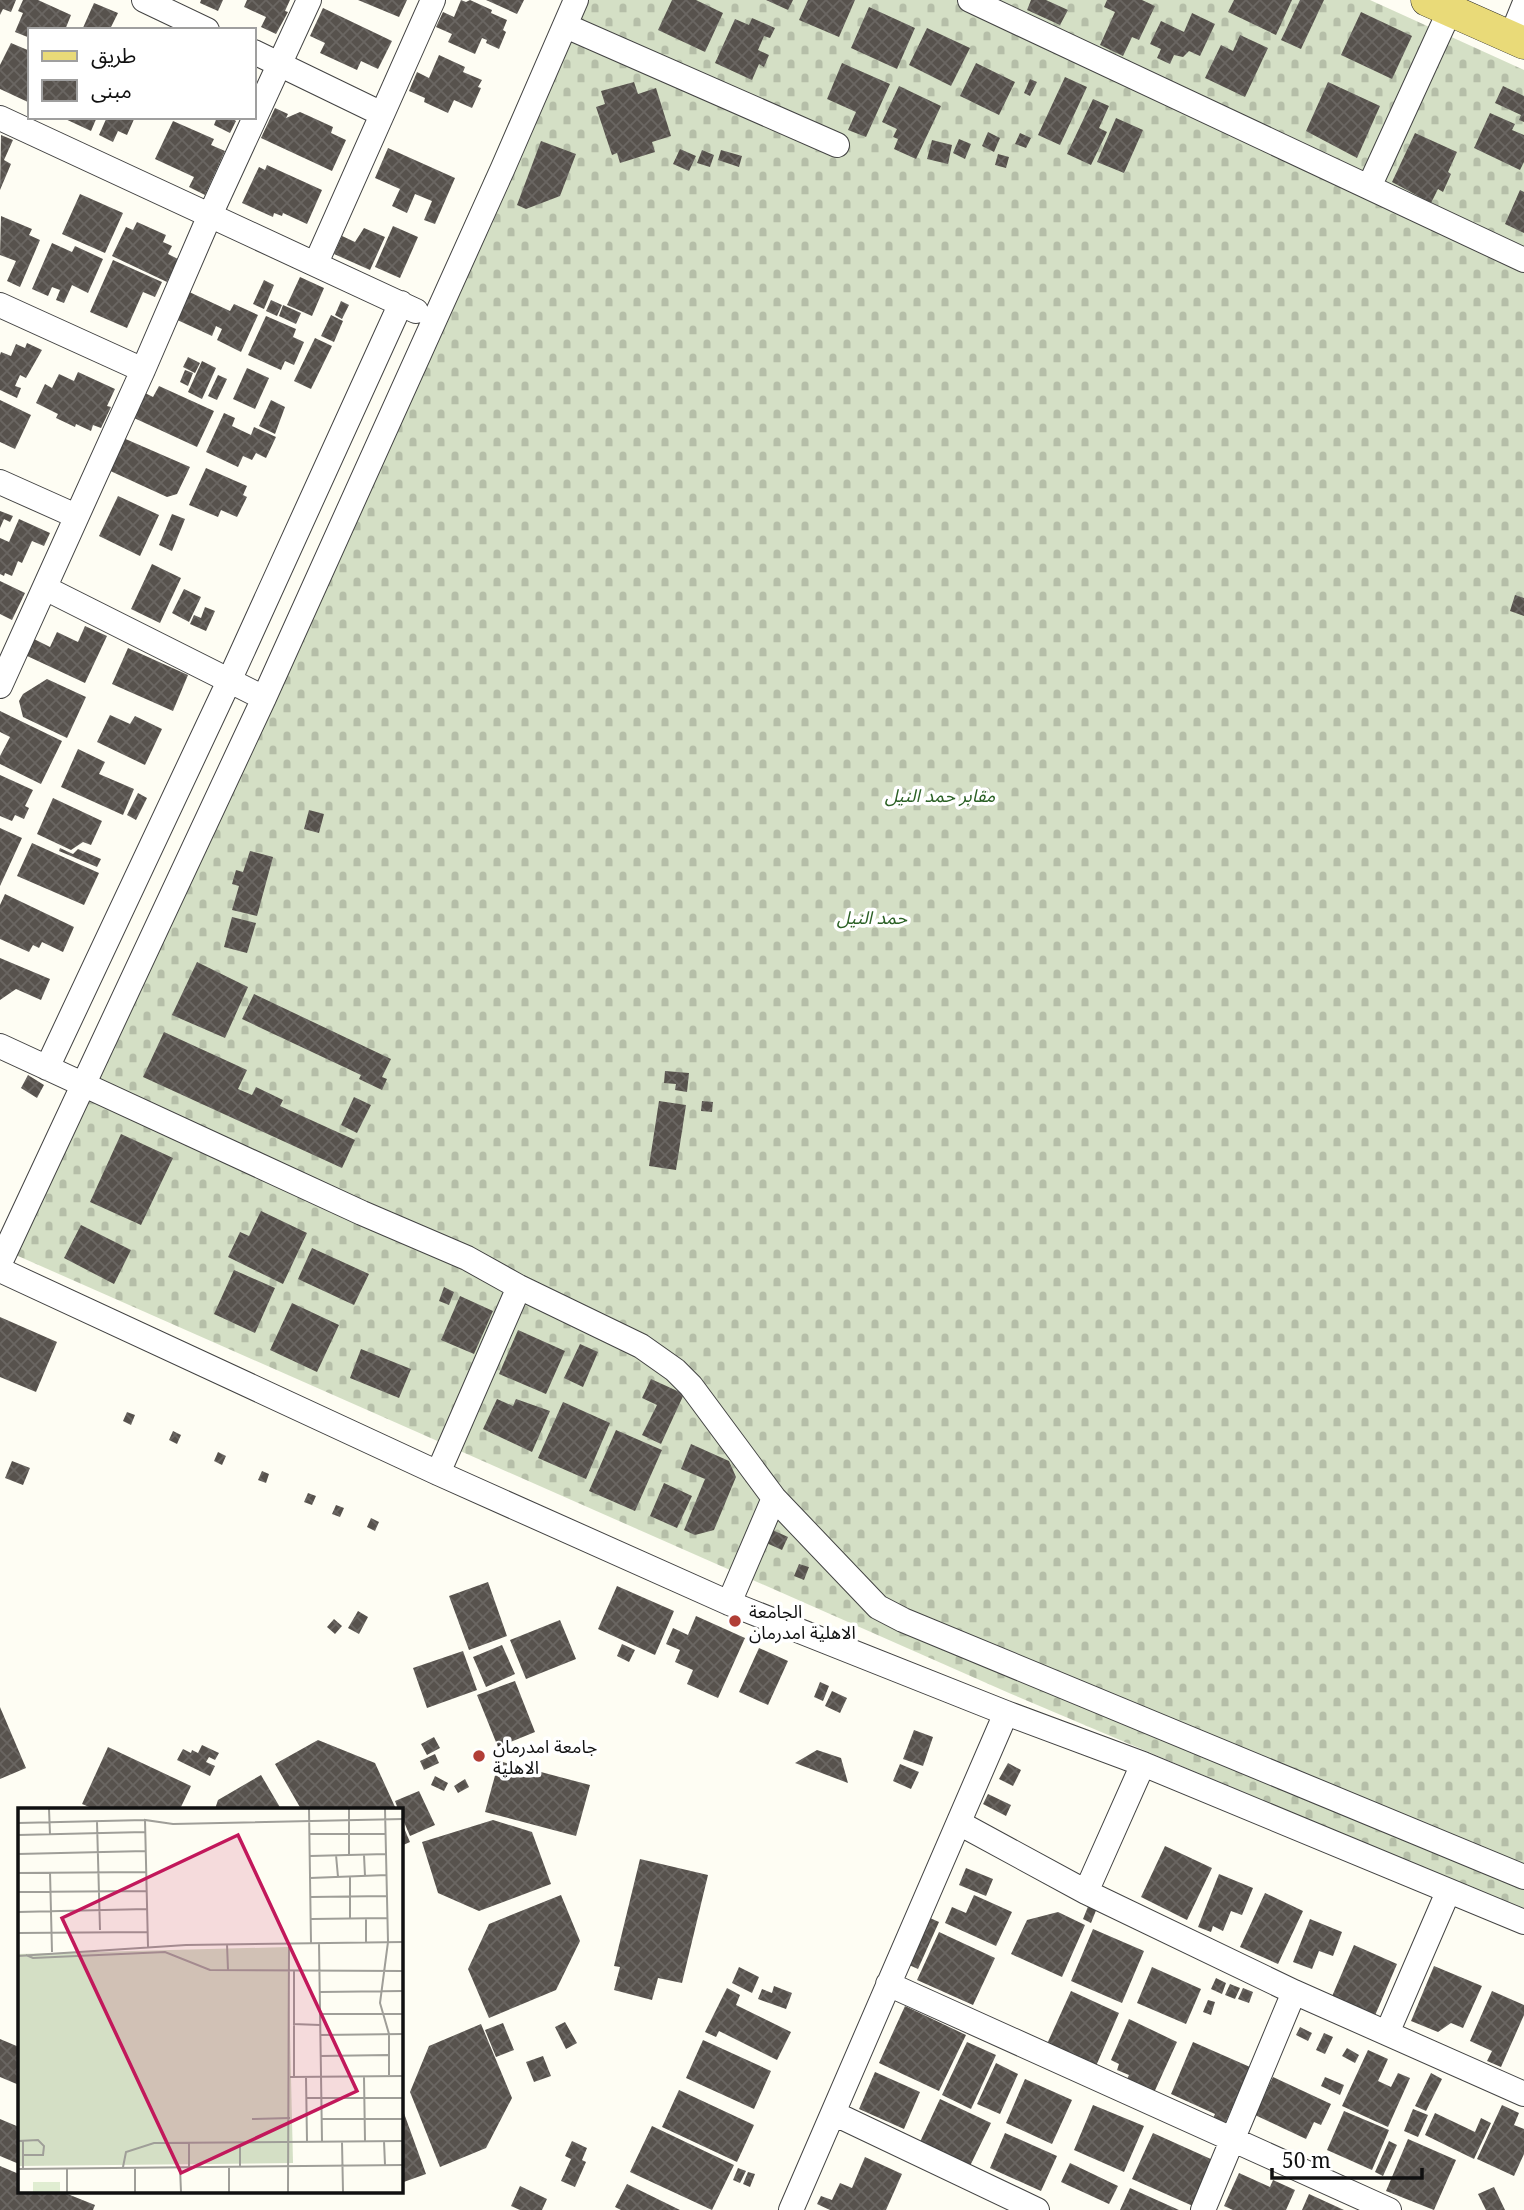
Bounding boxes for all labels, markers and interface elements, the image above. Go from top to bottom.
legend [28,28,256,119]
text: طريق [91,41,136,69]
text: مبنى [91,76,132,104]
park label: مقابر حمد النيل [885,783,996,807]
park label: حمد النيل [837,905,908,929]
place label: الجامعة الاهلية امدرمان [749,1599,856,1644]
marker: الجامعة الاهلية امدرمان [727,1613,743,1629]
place label: جامعة امدرمان الاهلية [493,1734,597,1779]
marker: جامعة امدرمان الاهلية [471,1748,487,1764]
inset map [18,1808,402,2192]
scale bar [1272,2136,1422,2180]
text: 50 m [1282,2146,1331,2174]

